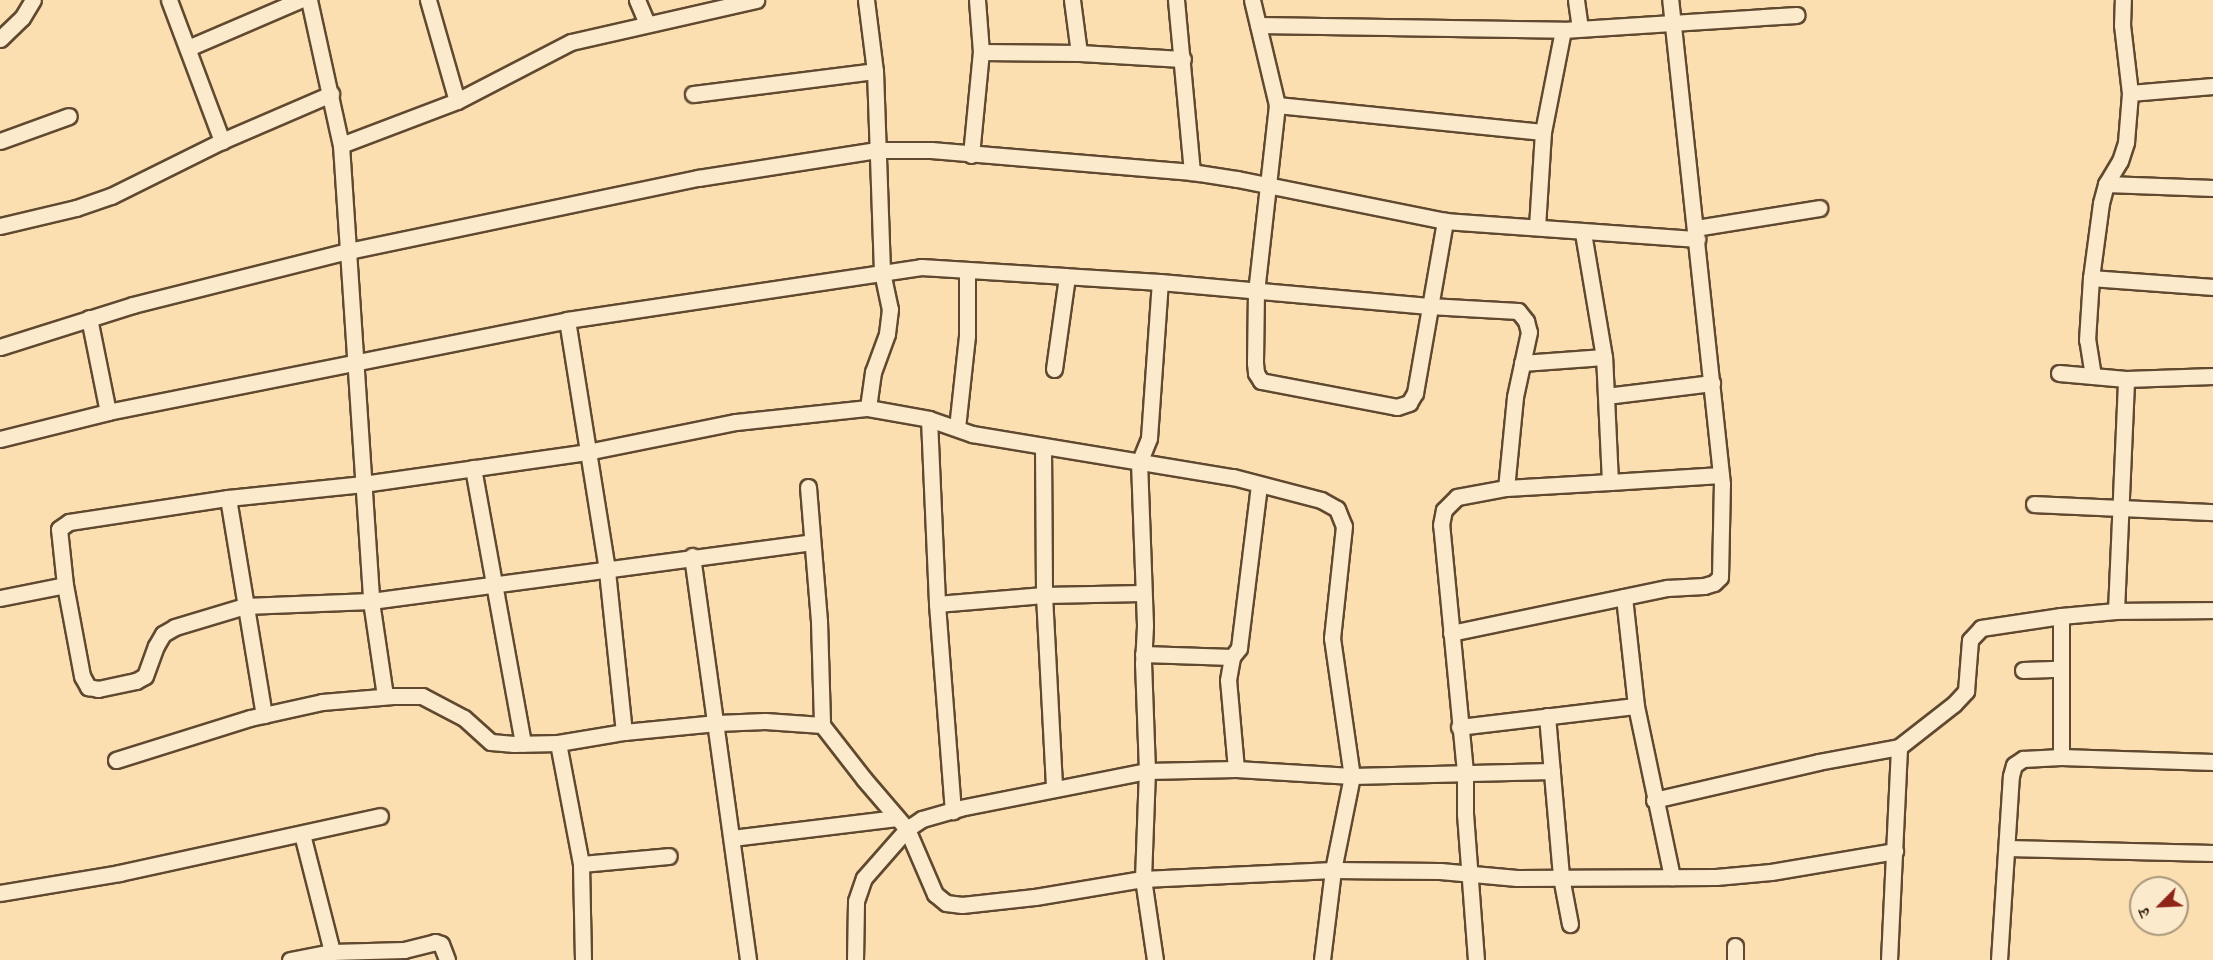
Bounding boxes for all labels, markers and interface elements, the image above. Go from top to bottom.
north arrow [2129,876,2189,936]
text: उ [2133,905,2155,921]

